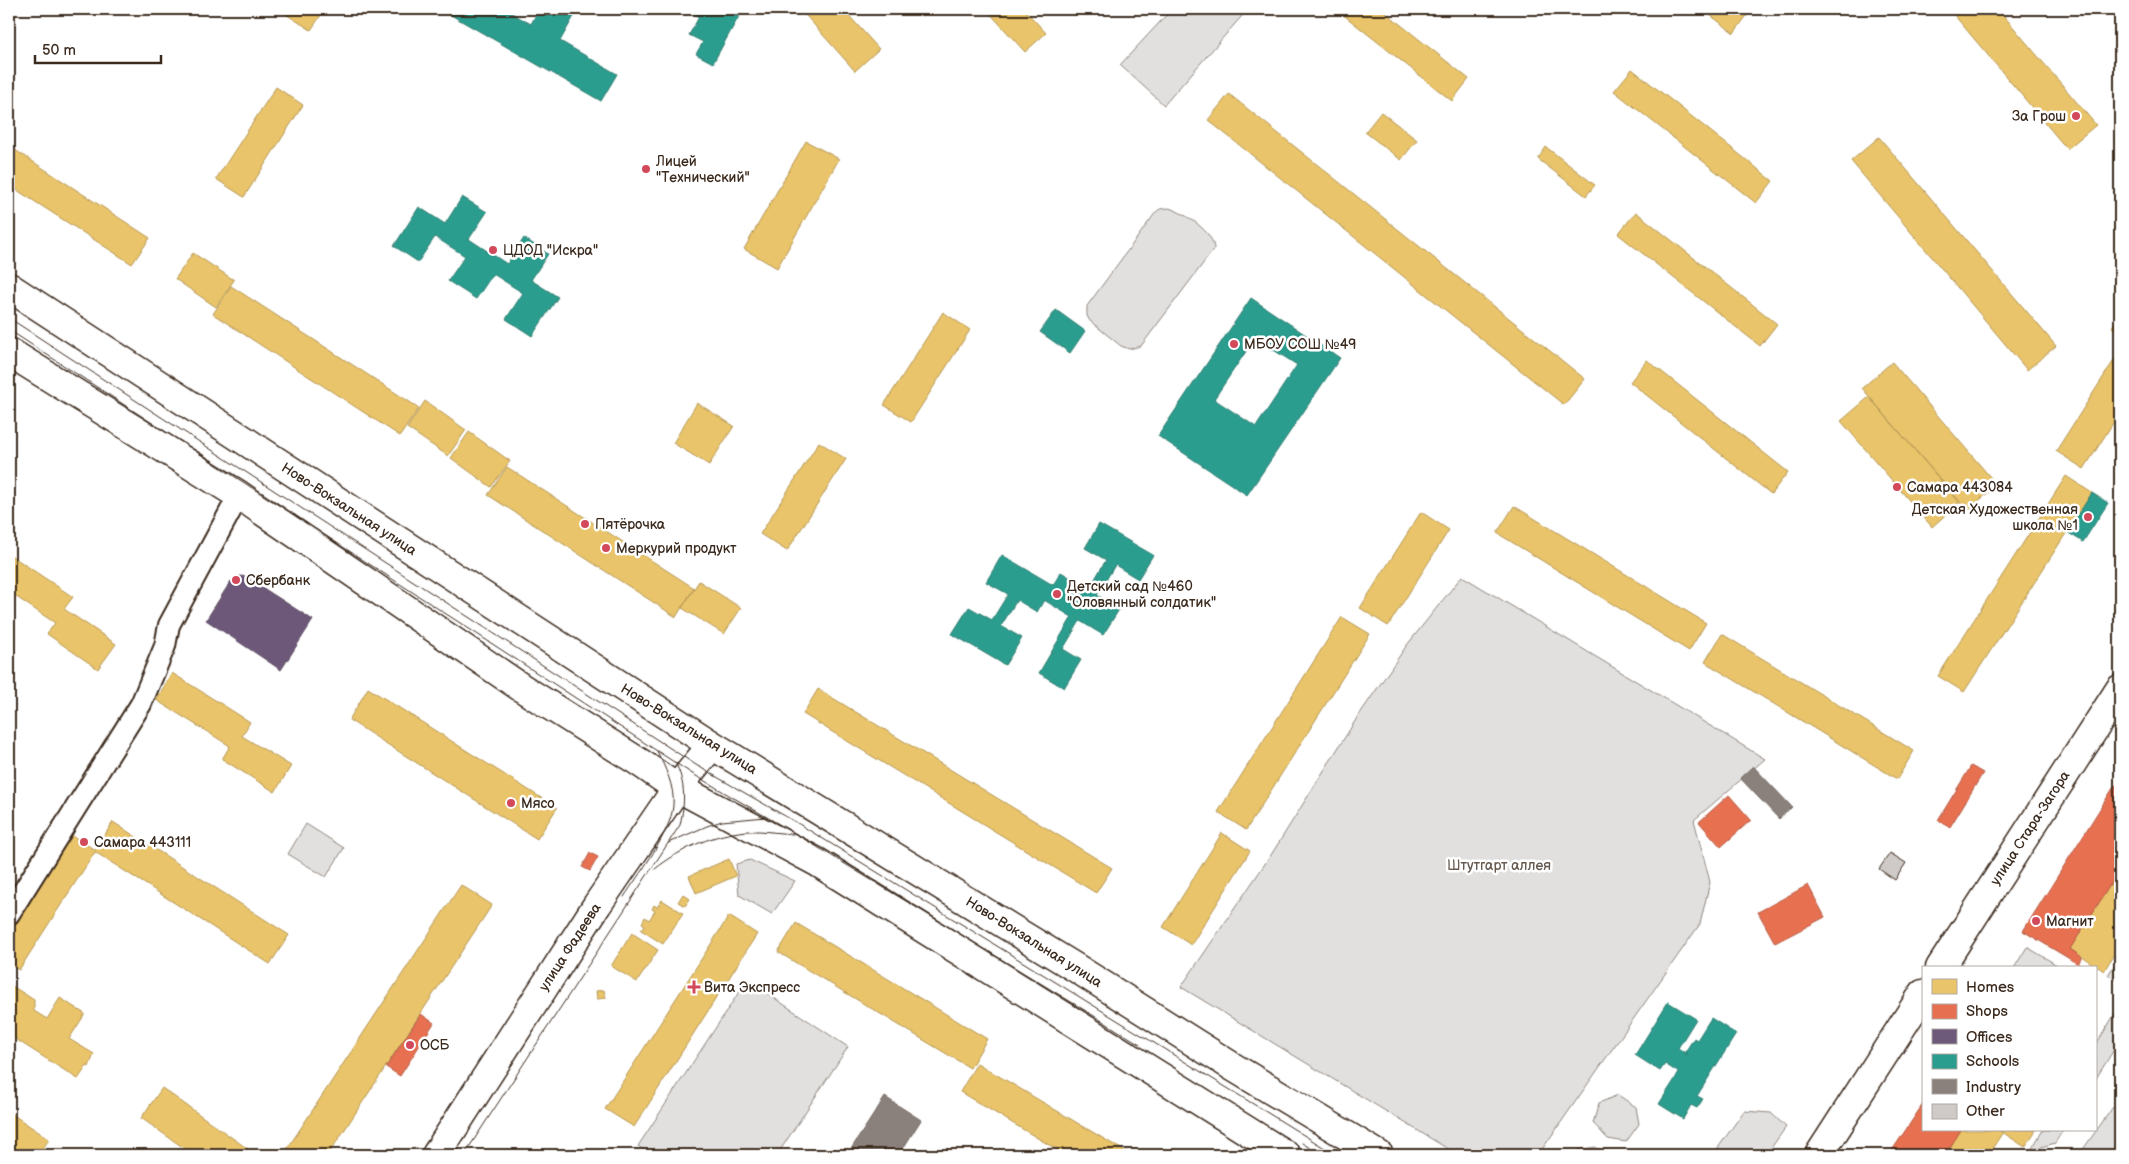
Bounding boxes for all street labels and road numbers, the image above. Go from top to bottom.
street label: Ново-Вокзальная улица [278,459,420,559]
street label: Ново-Вокзальная улица [618,680,761,778]
street label: улица Стара-Загора [1987,767,2074,888]
street label: Ново-Вокзальная улица [963,893,1106,991]
street label: улица Фадеева [535,899,605,994]

